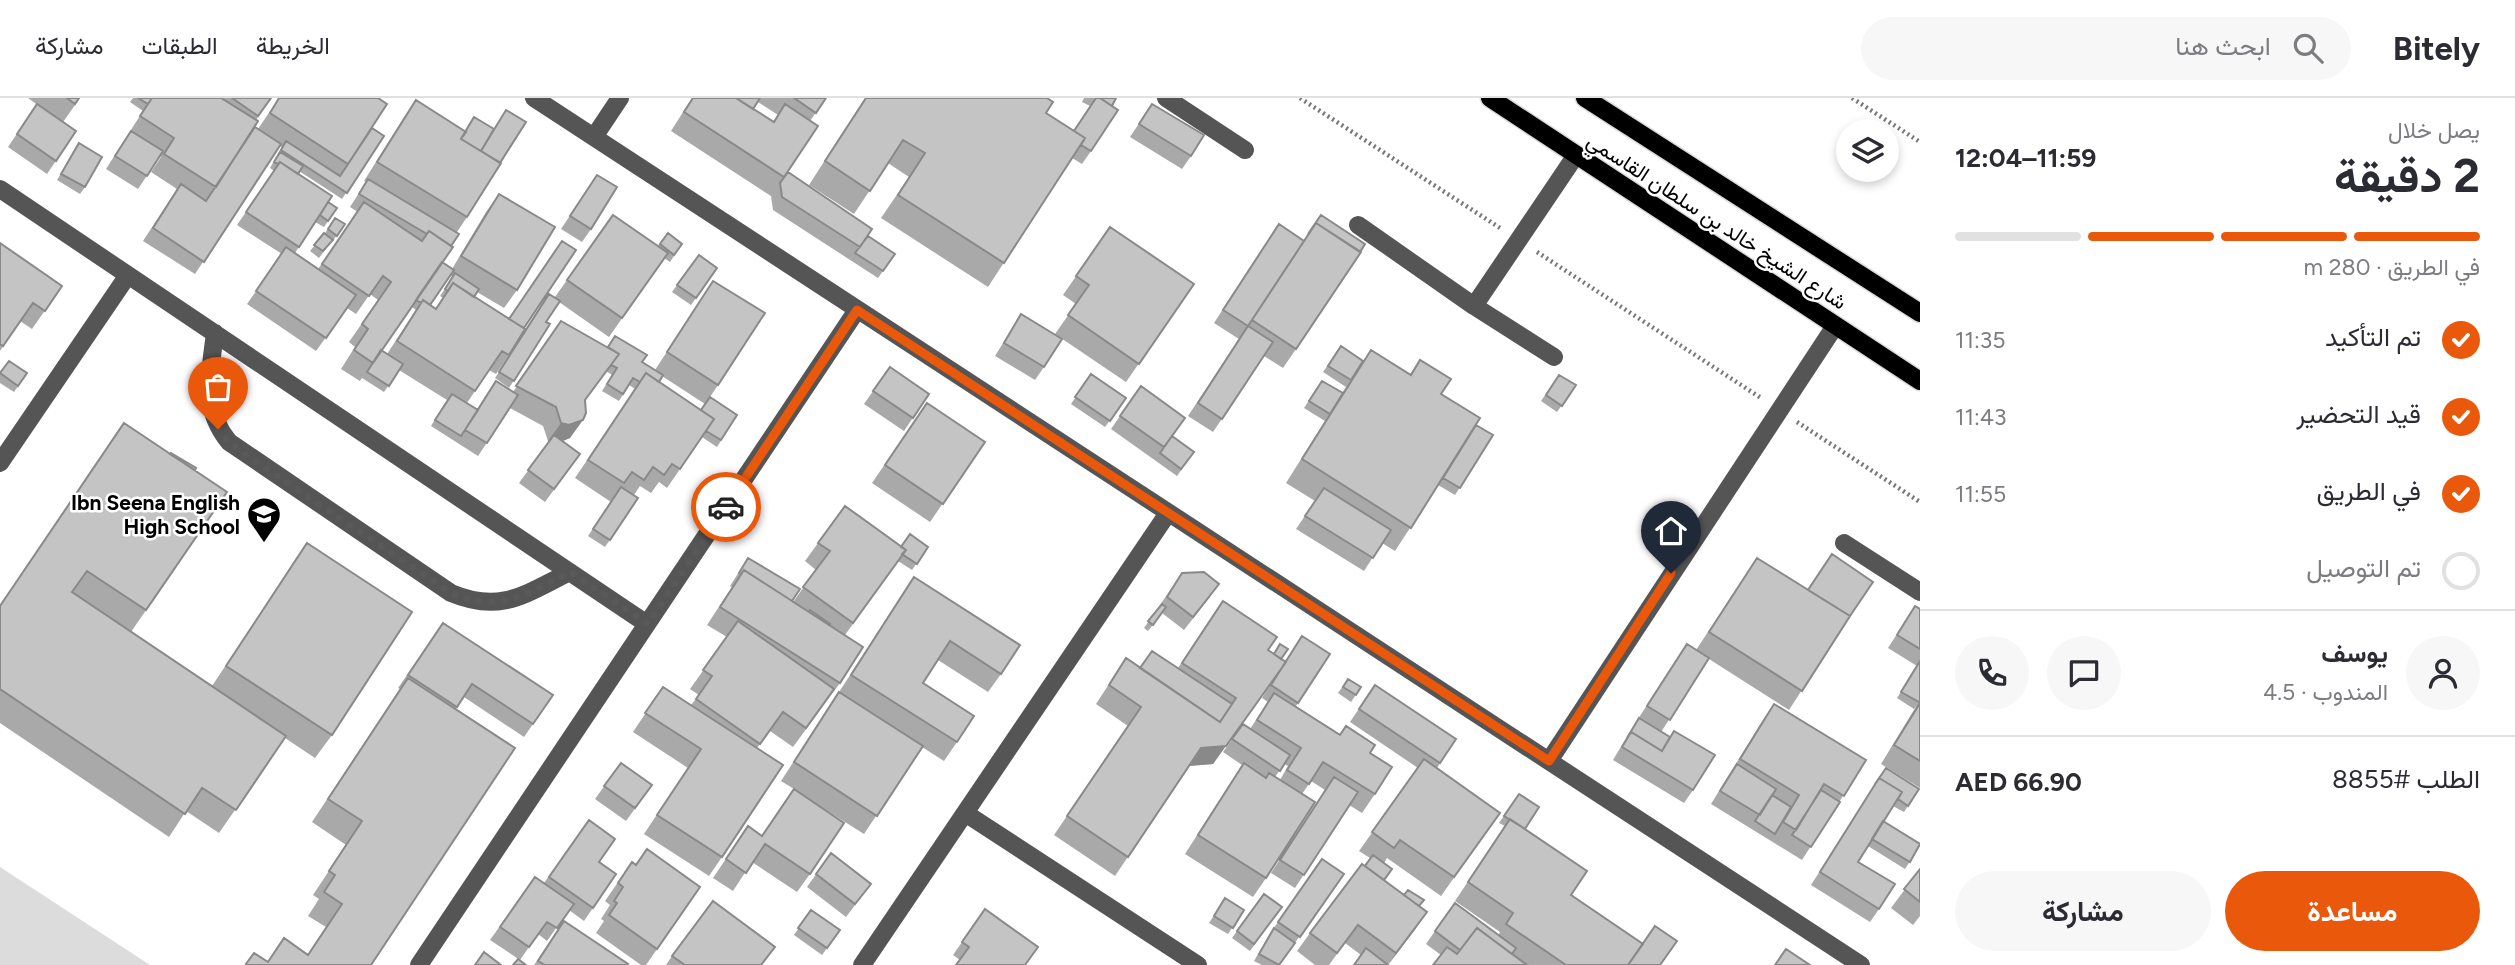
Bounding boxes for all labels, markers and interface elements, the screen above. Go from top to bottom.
search box [1861,17,2351,80]
icon: search [2289,29,2327,67]
text: Bitely [2393,29,2480,68]
text: ابحث هنا [2175,30,2271,62]
text: مشاركة [35,31,103,60]
text: الطبقات [141,31,218,60]
text: الخريطة [256,31,330,60]
text: يصل خلال [2388,116,2480,144]
map controls [1836,119,1899,182]
button: layers [1836,119,1899,182]
street label: شارع الشيخ خالد بن سلطان القاسمي [1580,128,1852,319]
text: 11:59–12:04 [1955,142,2096,174]
text: 2 دقيقة [2334,148,2480,204]
text: في الطريق · 280 m [2303,253,2480,281]
text: تم التأكيد [2325,321,2421,353]
icon: check [2442,321,2480,359]
text: 11:35 [1955,326,2006,354]
pin [188,357,248,429]
icon: bag [199,368,237,406]
text: قيد التحضير [2296,398,2421,430]
icon: check [2442,398,2480,436]
text: 11:43 [1955,403,2007,431]
courier [691,472,761,542]
text: في الطريق [2317,475,2421,507]
icon: check [2442,475,2480,513]
text: 11:55 [1955,480,2006,508]
icon: car [707,488,745,526]
place label: Ibn Seena English High School [71,490,240,539]
school or university icon: Ibn Seena English High School [245,495,283,544]
pin [1641,501,1701,573]
icon: home [1652,512,1690,550]
text: تم التوصيل [2306,552,2421,584]
button: phone [1955,636,2029,710]
button: chat [2047,636,2121,710]
button: person [2406,636,2480,710]
text: يوسف [2321,637,2388,669]
text: المندوب · 4.5 [2263,678,2388,706]
text: الطلب #8855 [2332,763,2480,795]
text: AED 66.90 [1955,766,2082,798]
button: مشاركة [1955,871,2211,951]
button: مساعدة [2225,871,2480,951]

